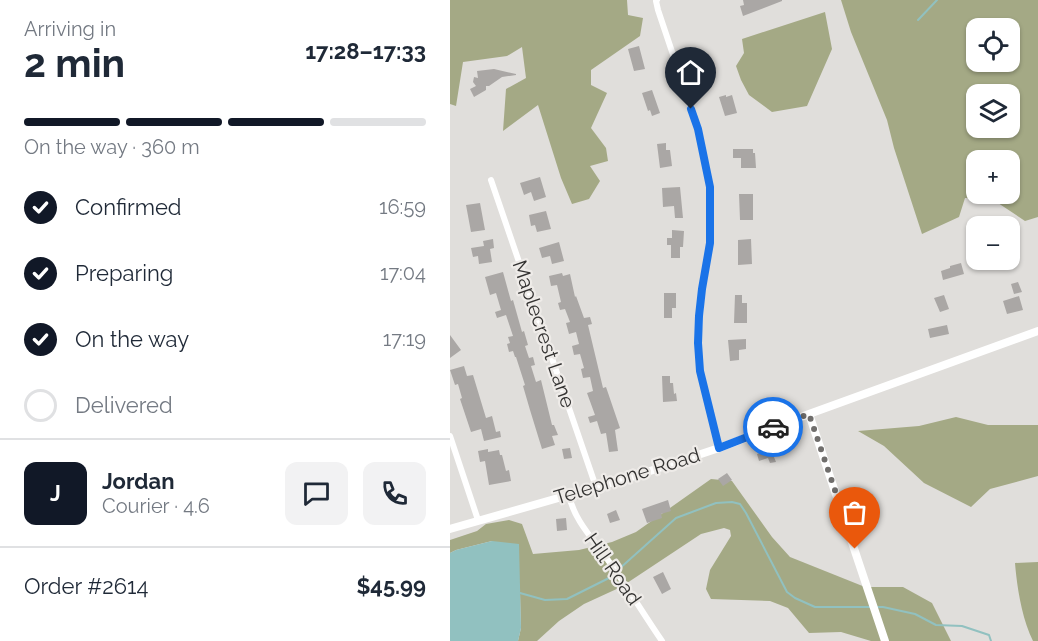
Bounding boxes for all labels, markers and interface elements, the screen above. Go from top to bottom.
text: Arriving in [24,17,116,41]
map controls [966,18,1020,270]
button: locate [966,18,1020,72]
text: 17:28–17:33 [305,38,426,64]
text: 2 min [24,40,125,86]
pin [665,47,716,109]
icon: home [674,56,707,89]
button: layers [966,84,1020,138]
text: On the way · 360 m [24,135,200,159]
button: + [966,150,1020,204]
icon: check [24,191,57,224]
text: Confirmed [75,194,182,220]
text: 16:59 [379,195,426,219]
button: − [966,216,1020,270]
icon: check [24,257,57,290]
street label: Maplecrest Lane [507,257,581,411]
text: Preparing [75,260,173,286]
text: 17:04 [380,261,426,285]
icon: check [24,323,57,356]
text: On the way [75,326,189,352]
text: 17:19 [383,327,426,351]
text: Delivered [75,392,173,418]
courier [743,397,803,457]
icon: car [757,411,790,444]
street label: Telephone Road [551,442,703,510]
button: chat [285,462,348,525]
button: phone [363,462,426,525]
text: Jordan [102,468,174,494]
text: J [50,480,61,506]
pin [829,487,880,549]
text: Courier · 4.6 [102,494,210,518]
icon: bag [838,496,871,529]
street label: Hill Road [580,528,646,610]
text: Order #2614 [24,573,148,599]
text: $45.99 [356,573,426,599]

